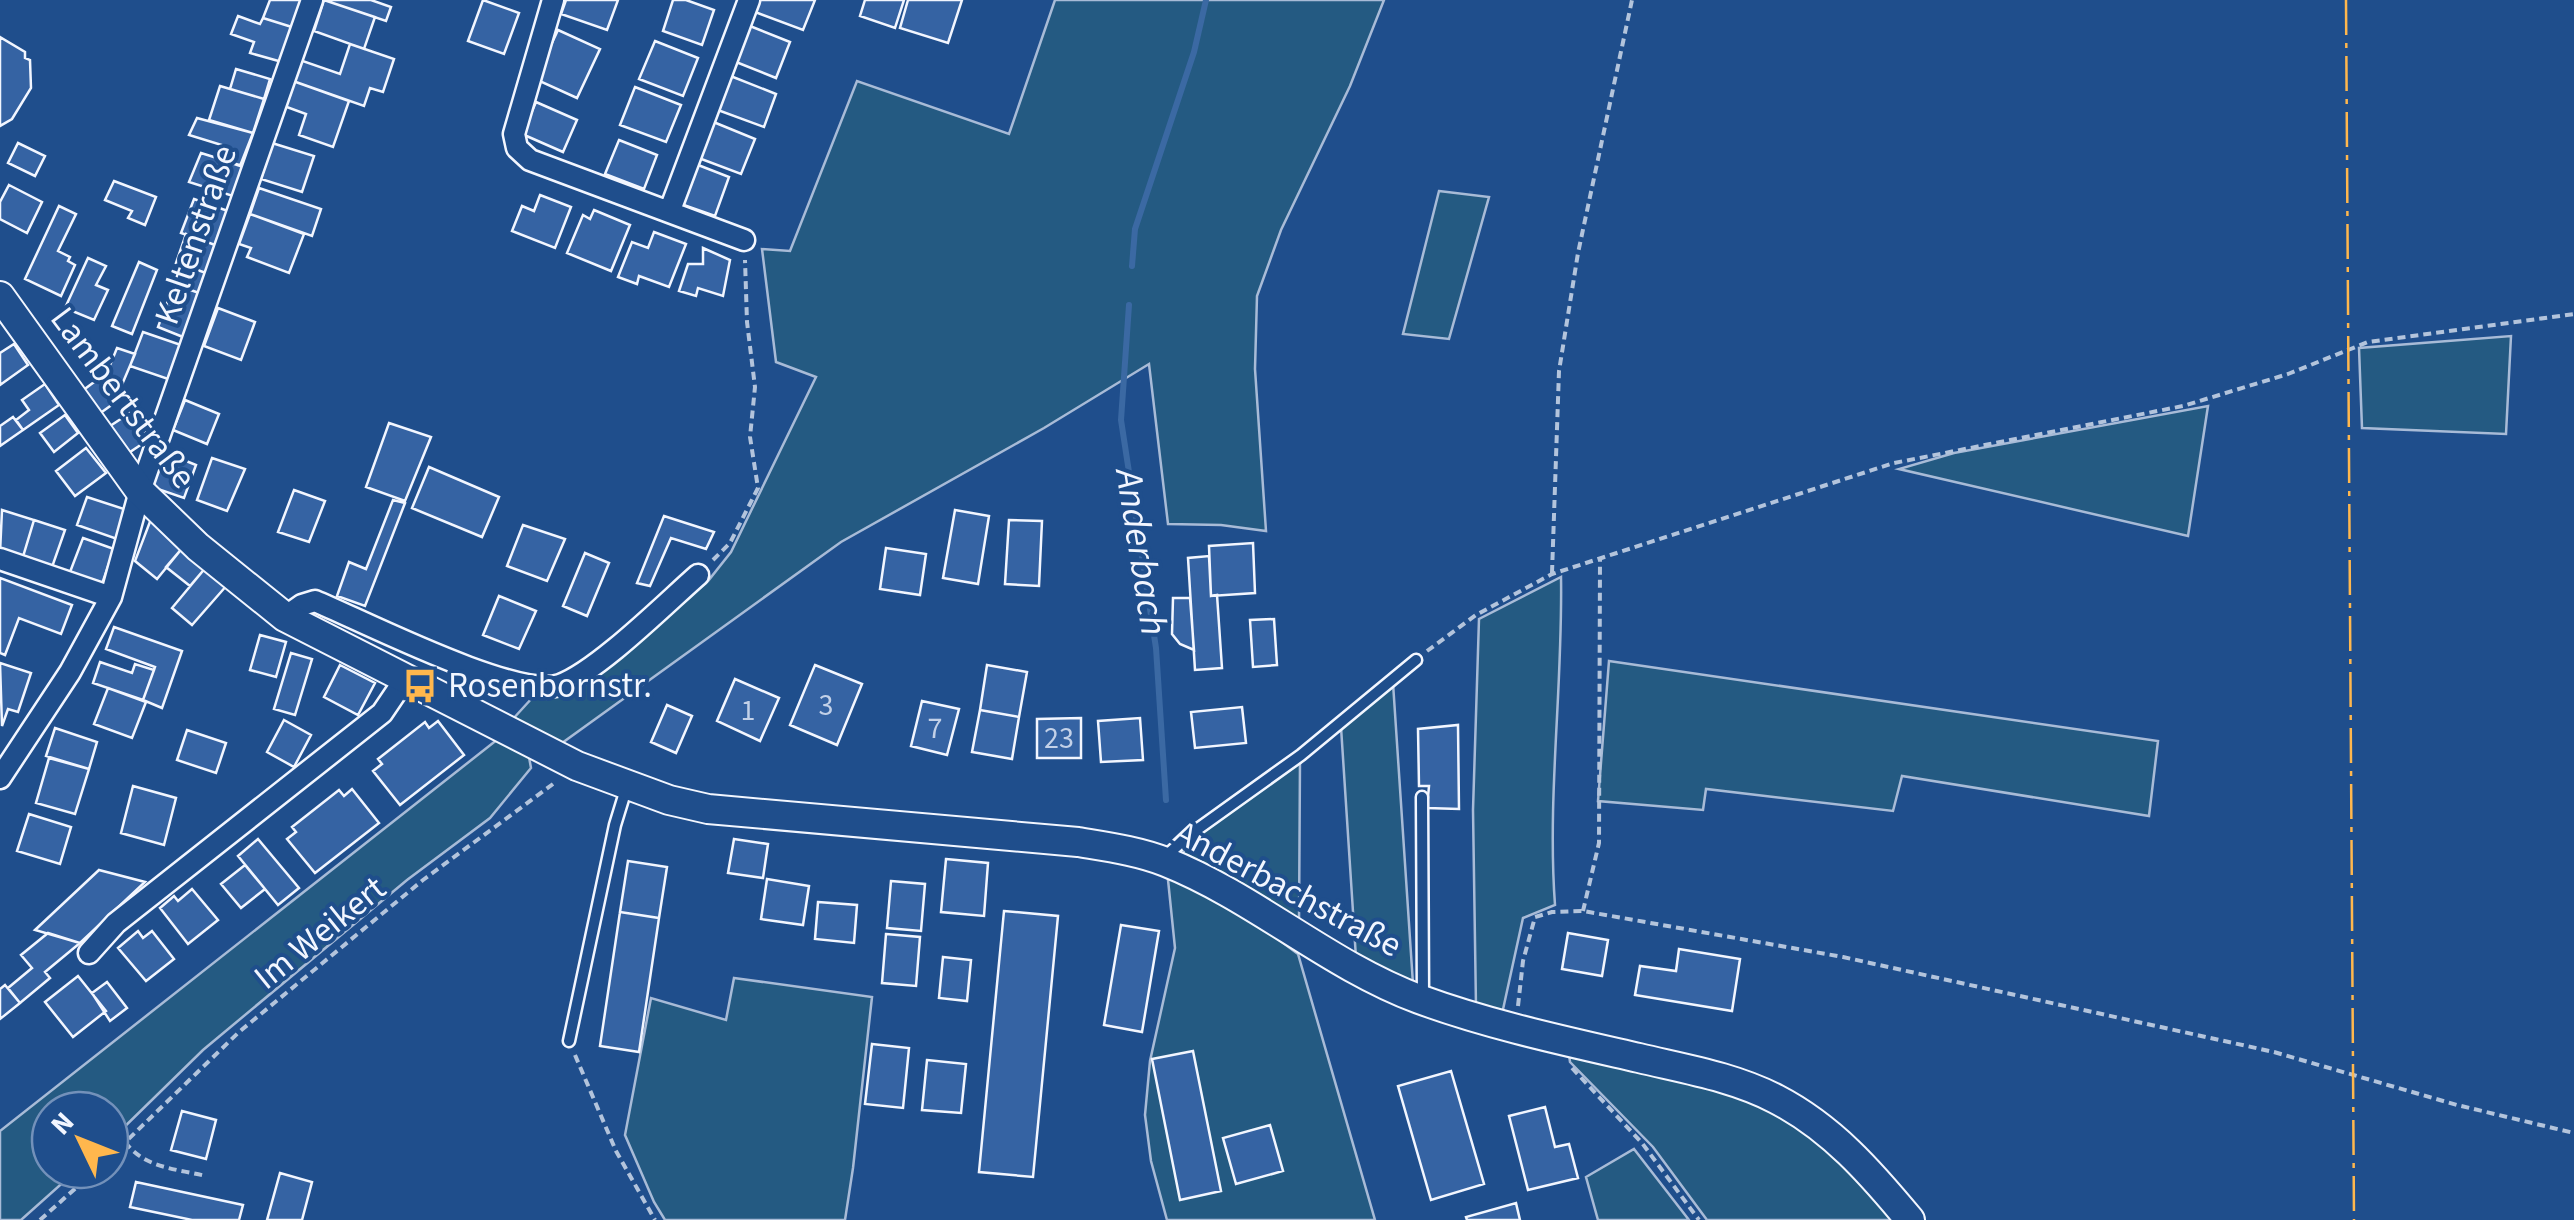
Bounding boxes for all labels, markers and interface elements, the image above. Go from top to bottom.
street label: Keltenstraße [142,139,250,331]
street label: Lambertstraße [38,297,208,499]
water label: Anderbach [1101,463,1181,639]
place label: Rosenbornstr. [448,661,652,711]
bus stop icon: Rosenbornstr. [401,667,439,705]
house number: 3 [819,684,833,727]
house number: 1 [741,689,755,732]
house number: 7 [928,707,942,750]
house number: 23 [1044,717,1074,760]
street label: Anderbachstraße [1166,808,1410,970]
street label: Im Weikert [243,864,397,1002]
north arrow [30,1090,130,1190]
text: N [41,1103,83,1144]

